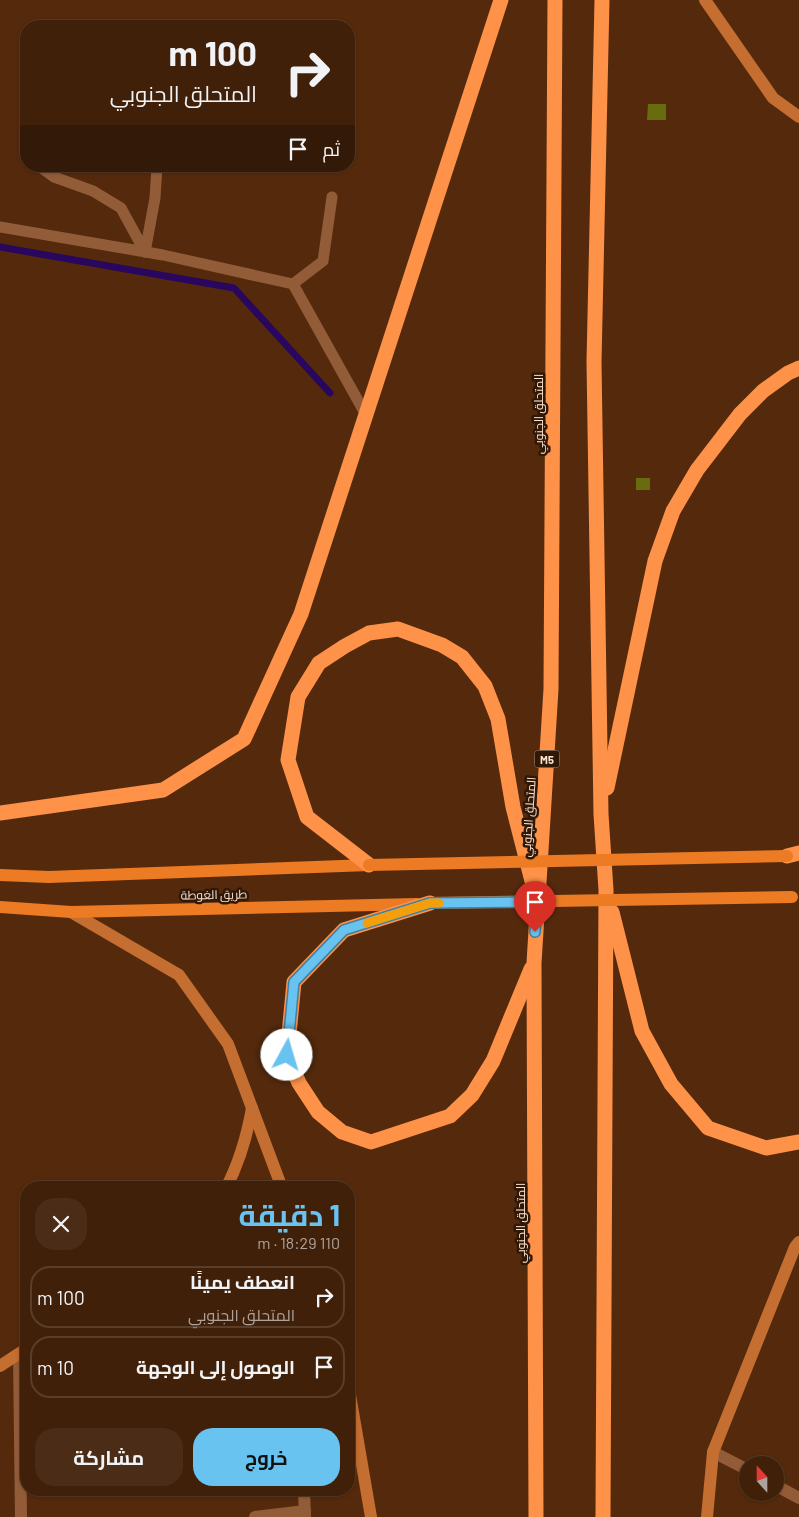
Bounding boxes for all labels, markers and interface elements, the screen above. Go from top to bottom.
text: 100 m [168,31,257,73]
icon: right [275,40,340,105]
text: المتحلق الجنوبي [110,80,257,106]
icon: arrive [284,135,312,163]
text: ثم [322,137,340,160]
street label: المتحلق الجنوبي [531,374,549,454]
road number: M5 [534,751,560,768]
street label: المتحلق الجنوبي [518,776,542,858]
pin [514,881,556,932]
street label: طريق الغوطة [180,886,248,903]
icon: arrive [521,888,549,916]
position arrow [260,1028,312,1080]
street label: المتحلق الجنوبي [513,1183,531,1263]
text: 1 دقيقة [239,1196,340,1232]
button: close [35,1198,87,1250]
text: 110 m · 18:29 [257,1233,340,1252]
text: انعطف يمينًا [190,1270,295,1293]
icon: right [310,1283,338,1311]
text: 100 m [37,1286,85,1309]
text: المتحلق الجنوبي [188,1305,295,1324]
icon: arrive [310,1353,338,1381]
text: الوصول إلى الوجهة [136,1355,295,1378]
text: 10 m [37,1356,74,1379]
button: مشاركة [35,1428,183,1486]
button: خروج [193,1428,340,1486]
north arrow [739,1456,784,1501]
map controls [739,1456,784,1501]

